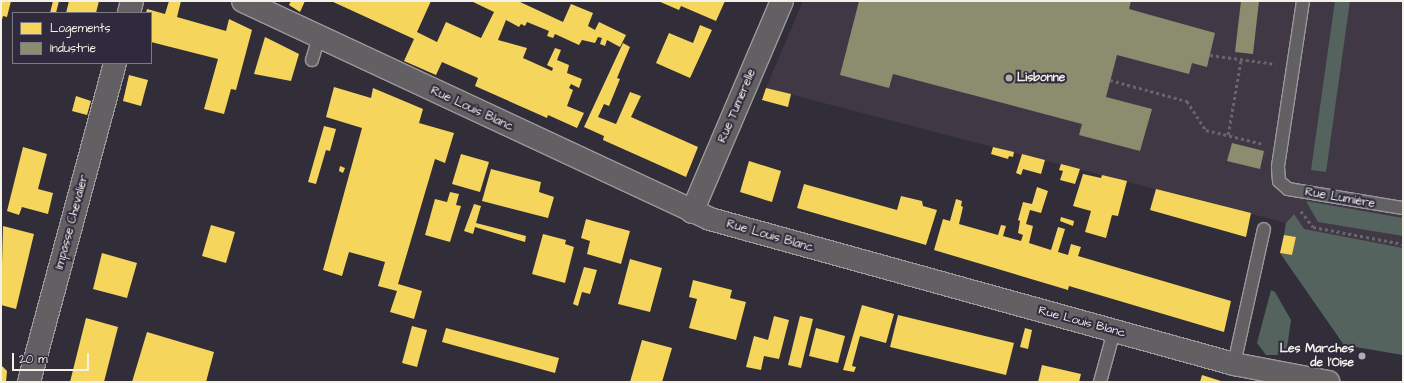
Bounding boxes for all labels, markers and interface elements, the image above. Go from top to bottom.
legend [12,12,152,64]
text: Logements [50,20,110,37]
text: Industrie [50,40,96,57]
street label: Rue Tumerelle [715,67,759,145]
place label: Lisbonne [1017,71,1065,85]
marker: Lisbonne [1004,73,1014,83]
street label: Rue Louis Blanc [428,83,516,135]
street label: Impasse Chevalier [52,173,92,271]
street label: Rue Lumière [1304,185,1376,211]
street label: Rue Louis Blanc [725,217,815,255]
street label: Rue Louis Blanc [1037,303,1127,341]
place label: Les Marches de l'Oise [1280,342,1354,370]
scale bar [14,345,91,371]
text: 20 m [19,351,48,368]
marker: Les Marches de l'Oise [1357,351,1367,361]

